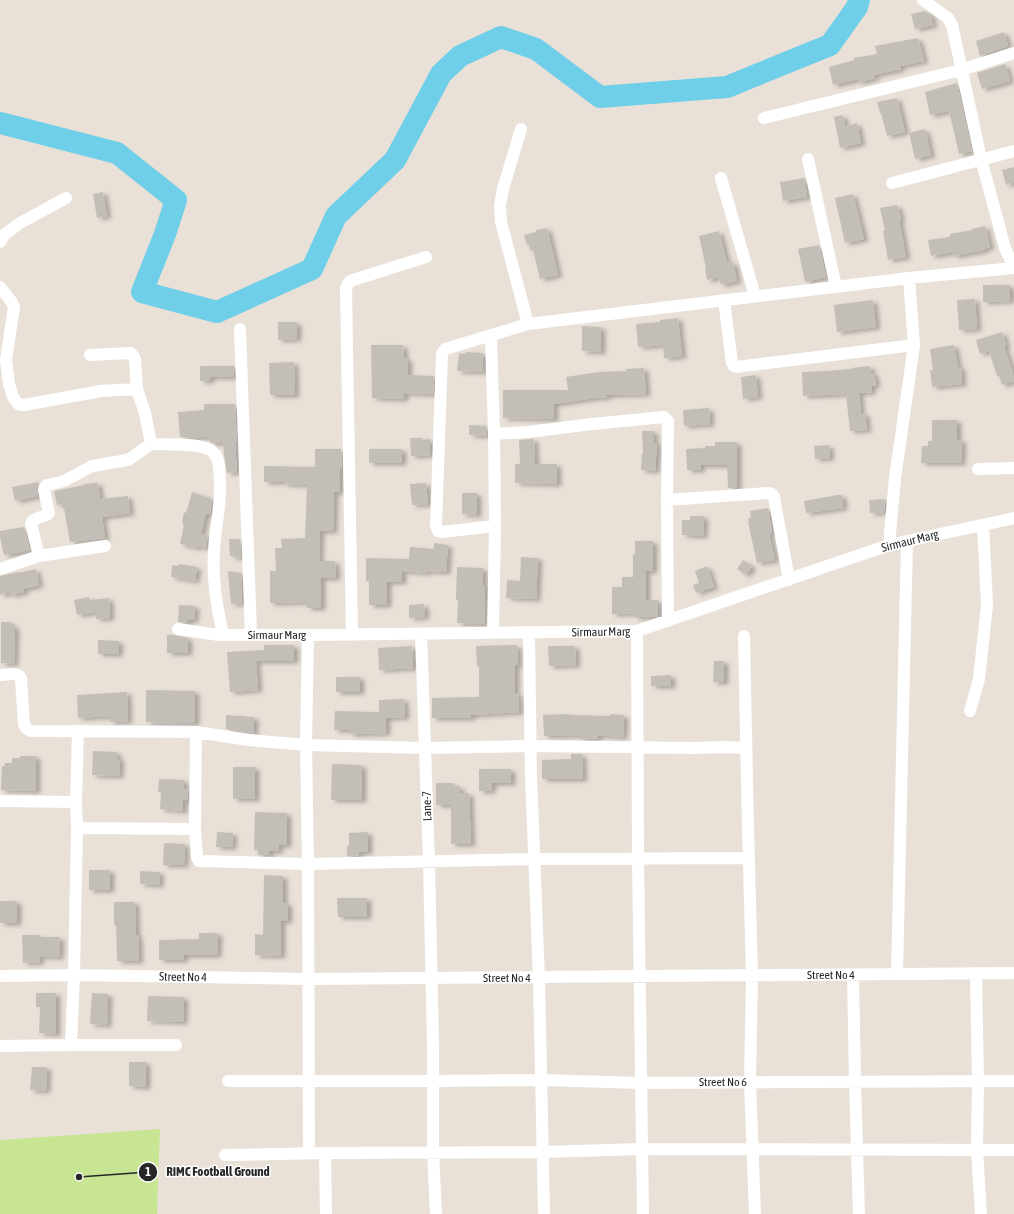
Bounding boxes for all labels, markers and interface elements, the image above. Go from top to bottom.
street label: Sirmaur Marg [880,527,941,555]
street label: Sirmaur Marg [572,624,631,640]
street label: Sirmaur Marg [248,628,307,642]
street label: Lane-7 [419,790,435,821]
street label: Street No 4 [807,968,855,982]
street label: Street No 4 [159,970,207,984]
street label: Street No 4 [483,971,531,985]
street label: Street No 6 [699,1075,747,1089]
callout: RIMC Football Ground [138,1159,278,1184]
text: RIMC Football Ground [166,1164,270,1179]
text: 1 [145,1165,151,1179]

